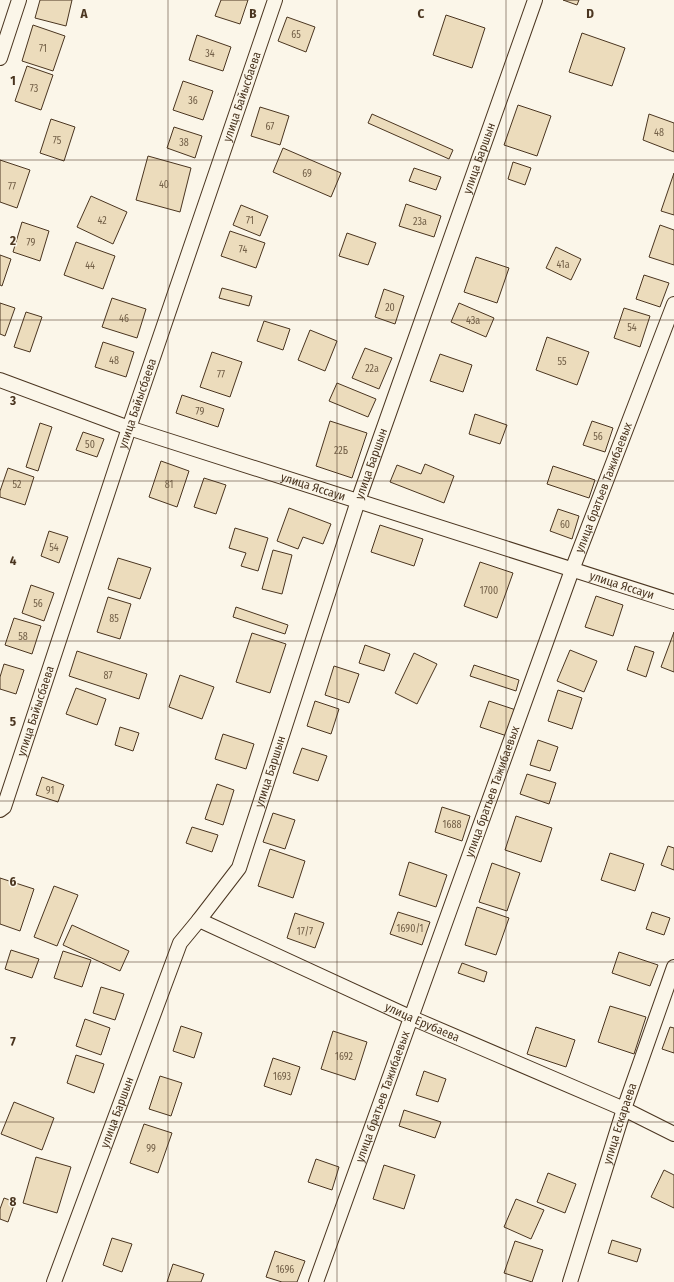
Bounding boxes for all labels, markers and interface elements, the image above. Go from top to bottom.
text: A [79,6,88,21]
text: B [249,6,257,21]
text: C [418,6,425,21]
text: D [586,6,594,21]
house number: 65 [291,29,301,41]
house number: 71 [39,43,47,55]
house number: 34 [205,48,215,60]
street label: улица Байысбаева [220,50,264,144]
text: 1 [10,73,16,88]
house number: 73 [30,83,39,95]
house number: 36 [188,95,198,107]
house number: 67 [266,121,274,133]
street label: улица Баршын [460,121,498,196]
house number: 48 [654,127,664,139]
house number: 75 [53,135,62,147]
house number: 38 [179,137,189,149]
house number: 69 [302,168,312,180]
house number: 40 [159,179,169,191]
house number: 77 [8,181,16,193]
house number: 42 [97,215,107,227]
house number: 71 [246,215,254,227]
house number: 23а [413,216,427,228]
text: 2 [9,233,16,248]
house number: 79 [27,237,36,249]
house number: 74 [239,244,247,256]
house number: 41а [556,259,570,271]
house number: 44 [85,260,95,272]
house number: 20 [385,302,395,314]
house number: 46 [119,313,129,325]
house number: 43а [466,315,480,327]
house number: 54 [627,322,637,334]
house number: 48 [109,355,119,367]
street label: улица Байысбаева [116,356,159,450]
house number: 55 [557,356,567,368]
house number: 22а [365,363,379,375]
house number: 77 [217,369,225,381]
text: 3 [9,393,16,408]
house number: 79 [196,406,205,418]
street label: улица братьев Тажибаевых [572,420,635,555]
street label: улица Баршын [352,426,390,501]
house number: 56 [593,431,603,443]
house number: 50 [85,439,95,451]
house number: 22Б [334,445,348,457]
street label: улица Яссауи [279,470,347,504]
house number: 52 [13,479,22,491]
house number: 81 [165,479,173,491]
house number: 60 [560,519,570,531]
house number: 54 [49,542,59,554]
text: 4 [10,553,17,568]
street label: улица Яссауи [588,568,656,602]
house number: 1700 [480,585,498,597]
house number: 56 [33,598,43,610]
house number: 85 [109,613,119,625]
house number: 58 [18,631,28,643]
street label: улица Байысбаева [14,664,57,758]
house number: 87 [104,670,112,682]
text: 5 [10,714,16,729]
street label: улица братьев Тажибаевых [462,723,523,859]
street label: улица Баршын [252,734,288,809]
house number: 91 [46,785,54,797]
house number: 1688 [443,819,461,831]
text: 6 [10,874,17,889]
house number: 1690/1 [397,923,423,935]
house number: 17/7 [297,926,313,938]
street label: улица Ерубаева [383,1000,462,1045]
street label: улица братьев Тажибаевых [353,1028,413,1164]
text: 7 [10,1034,16,1049]
house number: 1692 [335,1051,353,1063]
house number: 1693 [273,1071,291,1083]
street label: улица Баршын [98,1075,137,1150]
street label: улица Ескараева [600,1081,640,1166]
house number: 99 [146,1143,156,1155]
text: 8 [10,1194,17,1209]
house number: 1696 [276,1264,294,1276]

